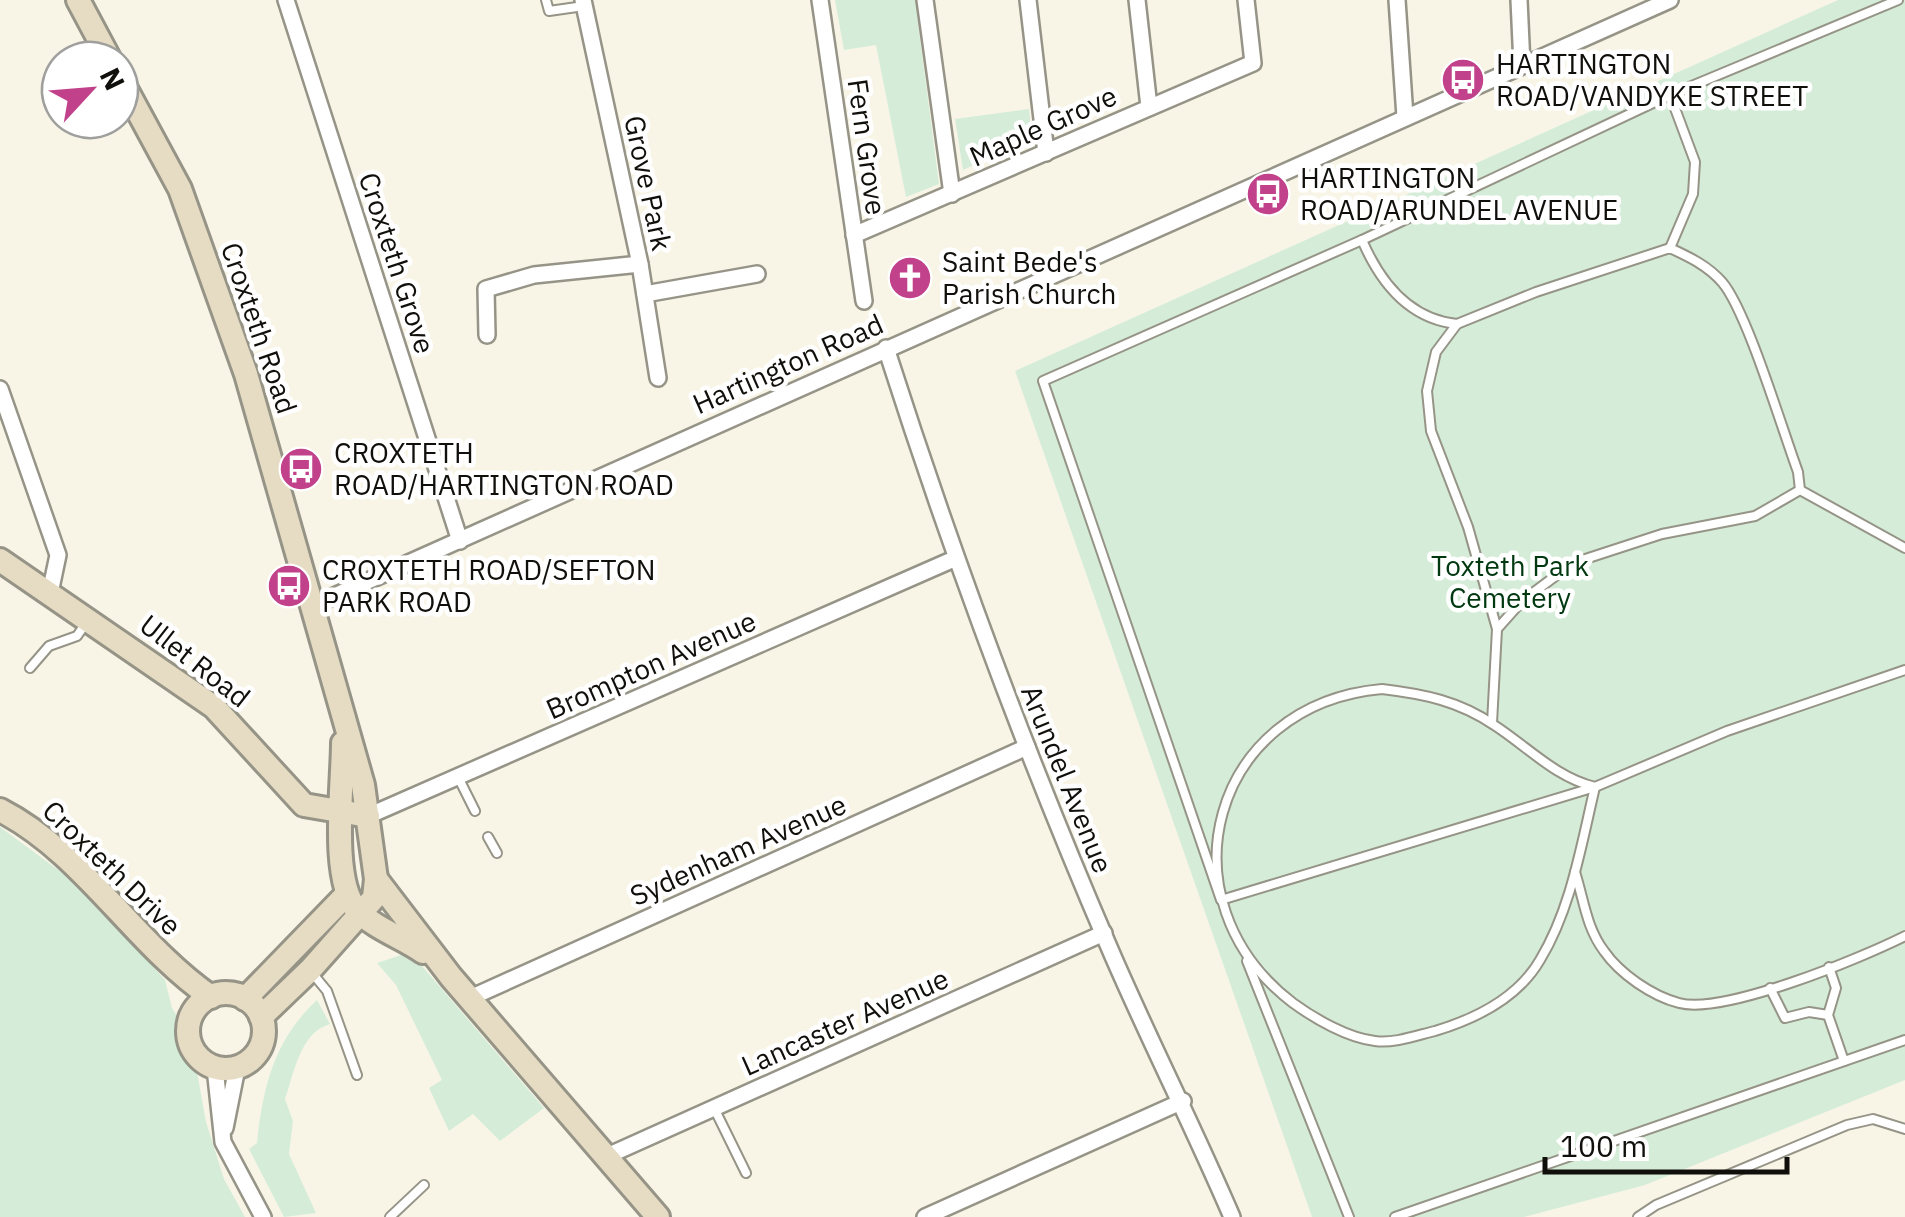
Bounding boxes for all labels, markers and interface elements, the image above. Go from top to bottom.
north arrow [40,40,140,140]
place label: HARTINGTON ROAD/VANDYKE STREET [1496,45,1808,114]
bus stop icon: HARTINGTON ROAD/VANDYKE STREET [1440,57,1486,103]
text: N [92,62,134,96]
street label: Fern Grove [840,76,895,217]
street label: Maple Grove [963,77,1122,174]
street label: Grove Park [616,112,681,254]
place label: HARTINGTON ROAD/ARUNDEL AVENUE [1300,159,1618,228]
street label: Croxteth Grove [351,167,444,358]
bus stop icon: HARTINGTON ROAD/ARUNDEL AVENUE [1245,171,1291,217]
street label: Croxteth Road [213,237,306,418]
place label: Saint Bede's Parish Church [942,243,1116,312]
church icon: Saint Bede's Parish Church [887,255,933,301]
street label: Hartington Road [687,305,889,422]
place label: CROXTETH ROAD/HARTINGTON ROAD [334,434,674,503]
bus stop icon: CROXTETH ROAD/HARTINGTON ROAD [278,446,324,492]
park label: Toxteth Park Cemetery [1431,547,1589,616]
place label: CROXTETH ROAD/SEFTON PARK ROAD [322,551,655,620]
bus stop icon: CROXTETH ROAD/SEFTON PARK ROAD [266,563,312,609]
street label: Brompton Avenue [540,602,762,727]
street label: Ullet Road [133,606,258,715]
street label: Arundel Avenue [1013,679,1122,878]
street label: Sydenham Avenue [624,785,852,914]
street label: Croxteth Drive [35,792,190,943]
street label: Lancaster Avenue [735,959,954,1084]
scale bar [1545,1112,1788,1174]
text: 100 m [1560,1126,1647,1165]

